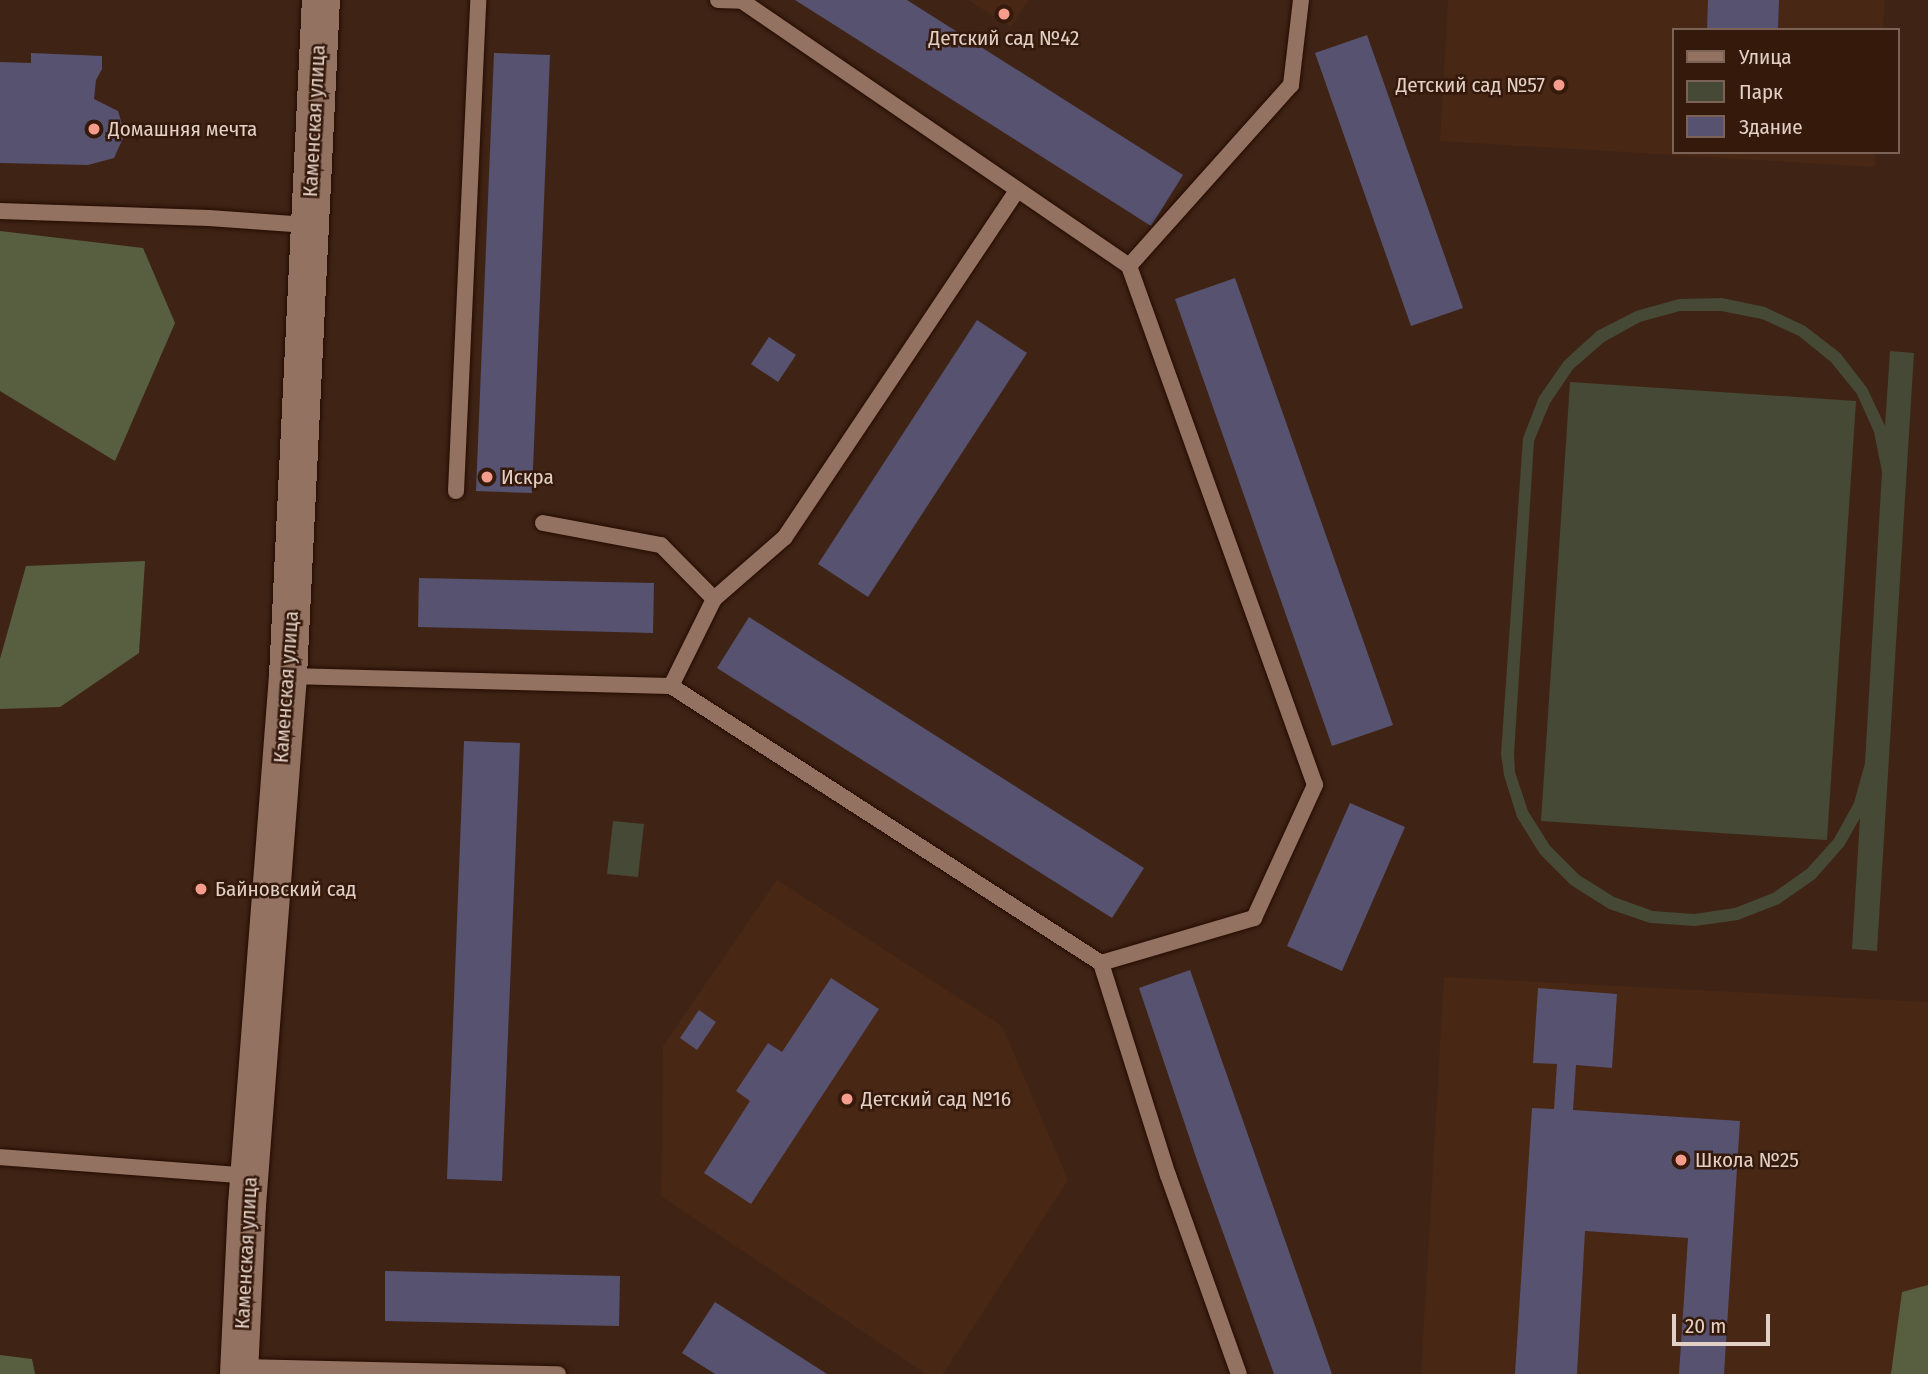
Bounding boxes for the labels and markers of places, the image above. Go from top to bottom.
marker: Детский сад №42 [996,6,1012,22]
place label: Детский сад №42 [929,25,1079,51]
place label: Детский сад №57 [1396,72,1545,98]
marker: Детский сад №57 [1551,77,1567,93]
place label: Домашняя мечта [108,116,257,142]
marker: Домашняя мечта [86,121,102,137]
place label: Искра [501,464,554,490]
marker: Искра [479,469,495,485]
place label: Байновский сад [215,876,356,902]
marker: Байновский сад [193,881,209,897]
place label: Детский сад №16 [861,1086,1011,1112]
marker: Детский сад №16 [839,1091,855,1107]
place label: Школа №25 [1695,1147,1799,1173]
marker: Школа №25 [1673,1152,1689,1168]

